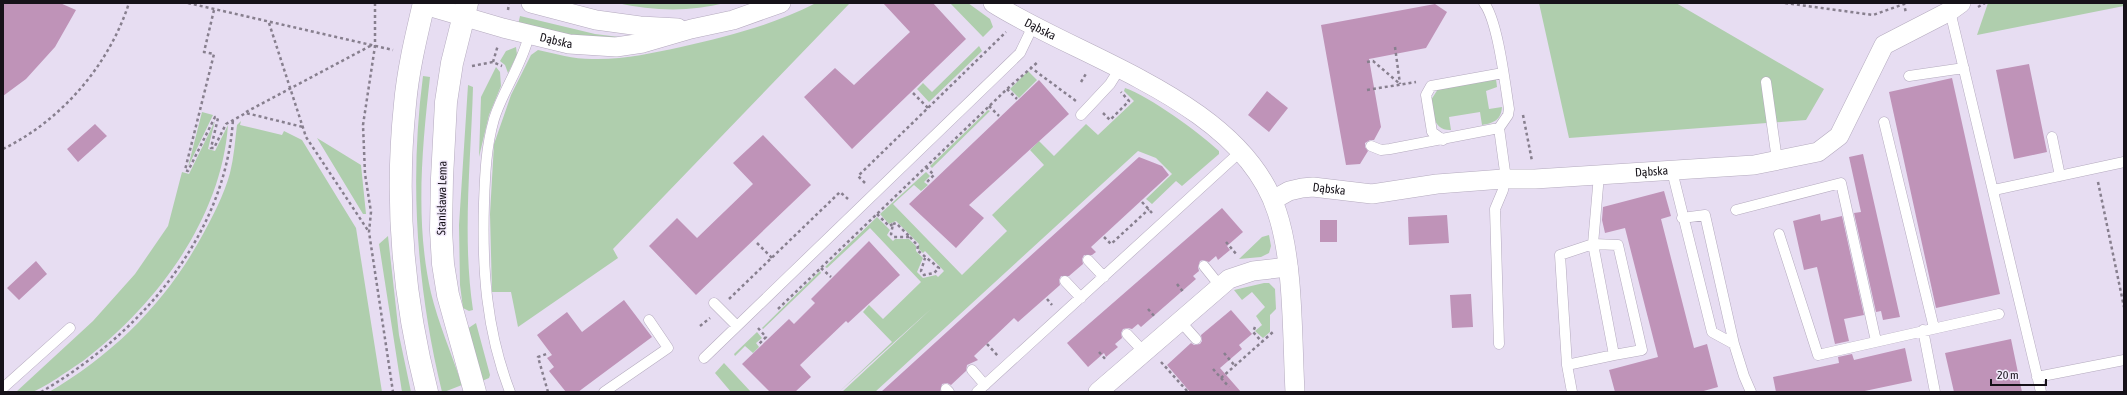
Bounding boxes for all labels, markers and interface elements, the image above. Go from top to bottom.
street label: Dąbska [1022,15,1058,43]
street label: Dąbska [538,30,573,51]
street label: Stanisława Lema [434,161,450,235]
street label: Dąbska [1635,163,1669,180]
street label: Dąbska [1312,180,1346,198]
scale bar [1991,361,2046,387]
text: 20 m [1997,368,2019,382]

